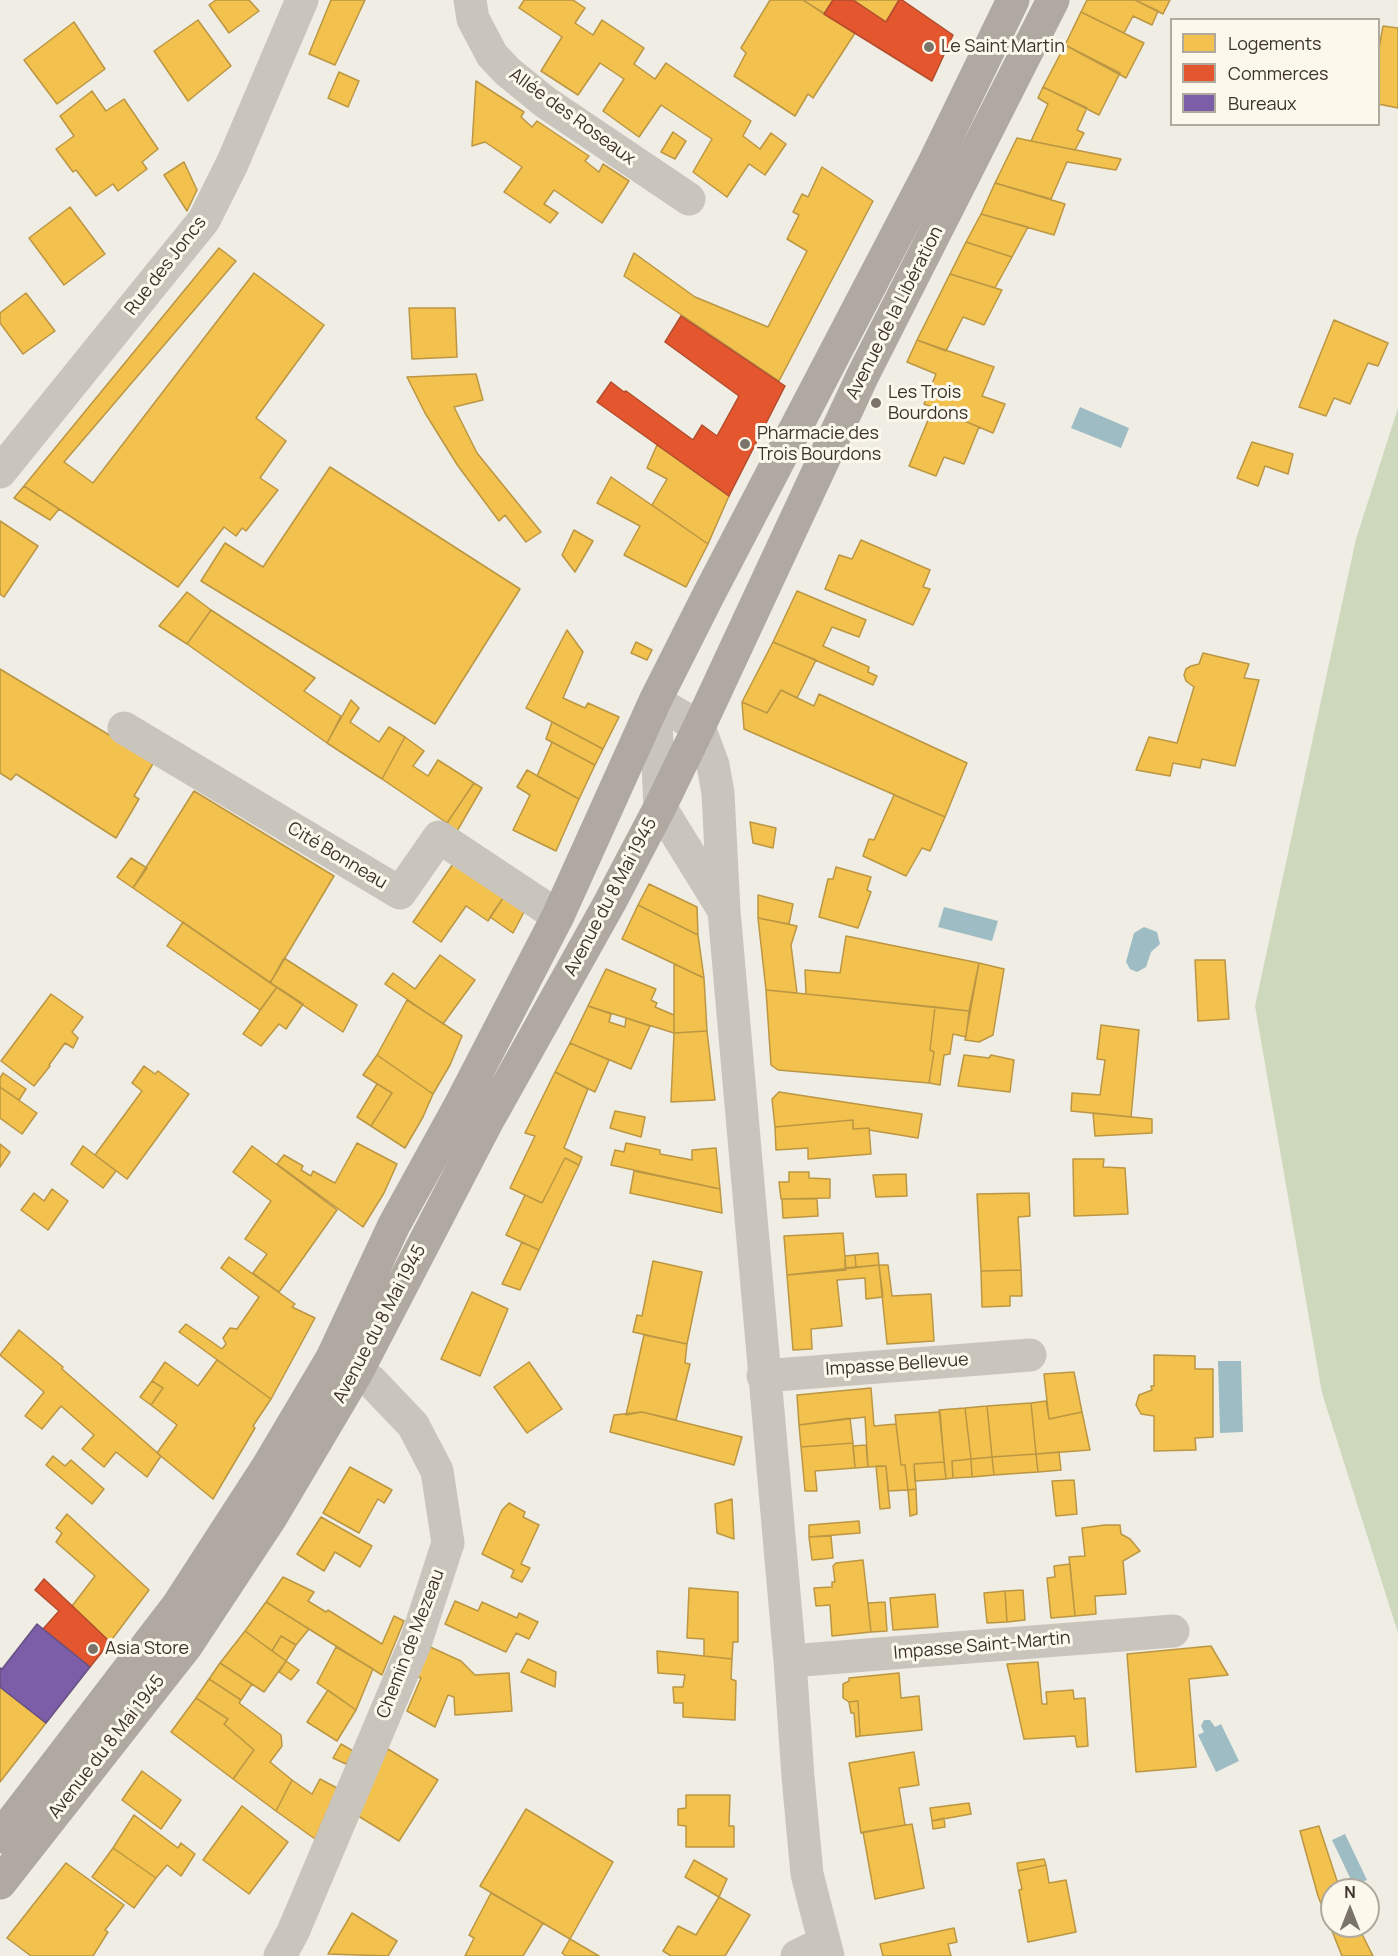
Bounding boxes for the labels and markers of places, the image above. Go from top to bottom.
place label: Le Saint Martin [941,36,1065,58]
marker: Le Saint Martin [922,40,936,54]
place label: Les Trois Bourdons [888,382,968,424]
marker: Les Trois Bourdons [869,396,883,410]
place label: Pharmacie des Trois Bourdons [757,423,881,466]
marker: Pharmacie des Trois Bourdons [738,437,752,451]
place label: Asia Store [105,1638,189,1660]
marker: Asia Store [86,1642,100,1656]

